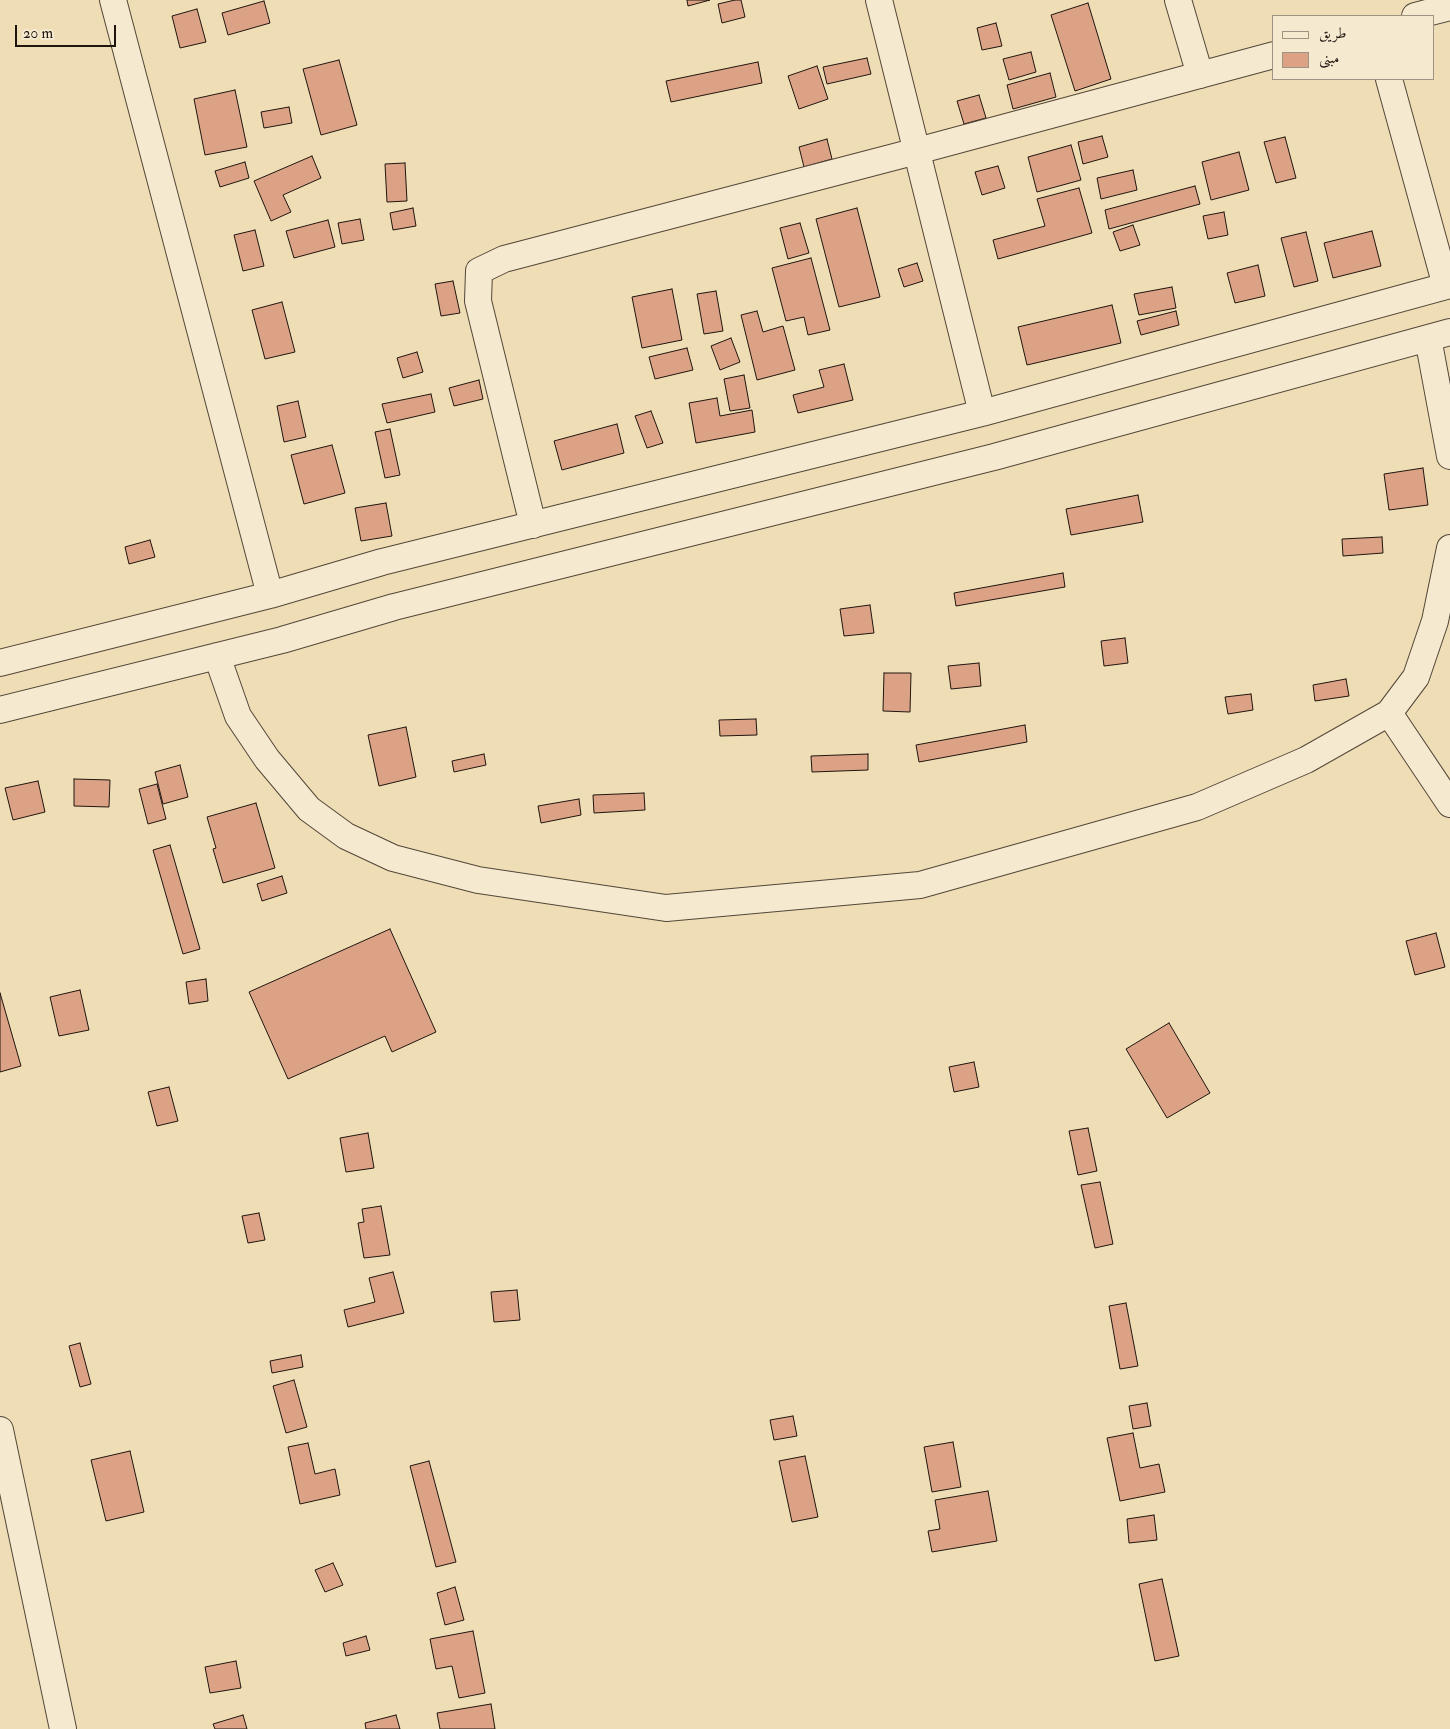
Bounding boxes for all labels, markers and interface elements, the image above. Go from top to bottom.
scale bar [18,15,119,47]
legend [1272,15,1435,80]
text: 20 m [23,24,53,43]
text: طريق [1319,24,1346,43]
text: مبنى [1319,49,1339,68]

